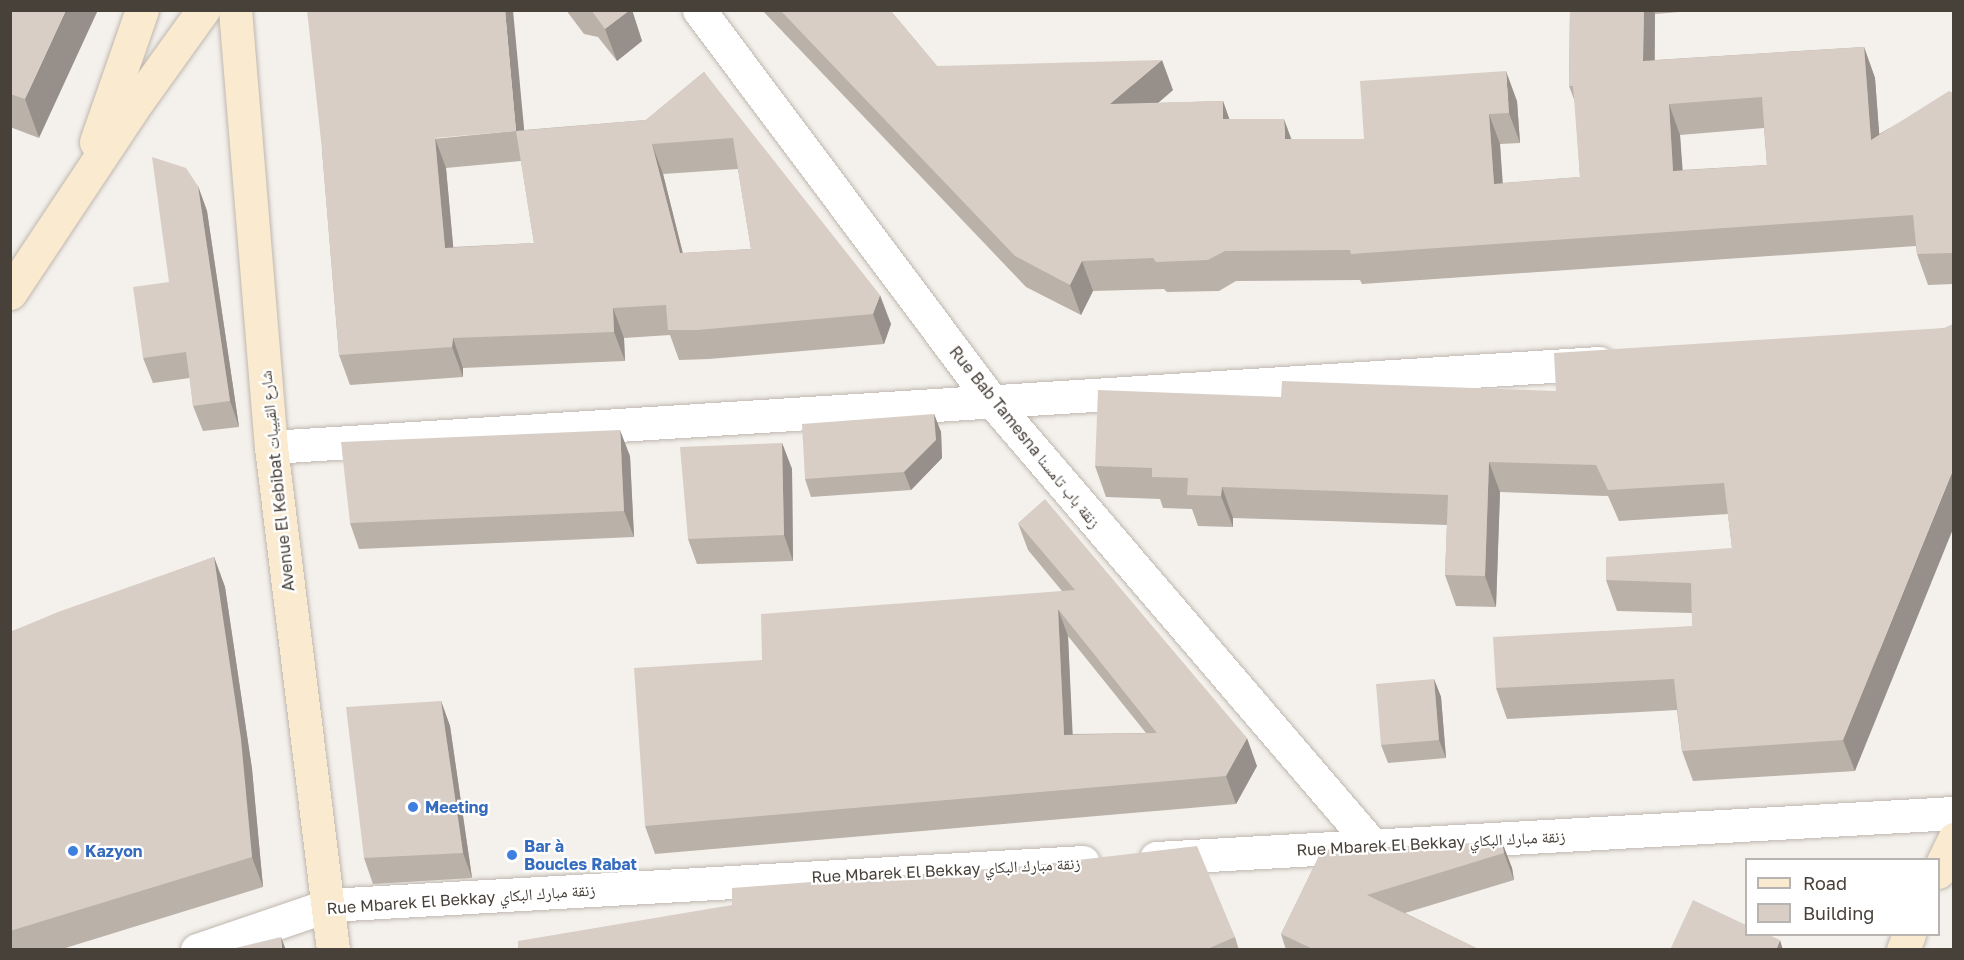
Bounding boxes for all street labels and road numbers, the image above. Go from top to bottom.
street label: Rue Bab Tamesna زنقة باب تامسنا [946,342,1104,532]
street label: Avenue El Kebibat شارع القبيبات [256,370,298,592]
street label: Rue Mbarek El Bekkay زنقة مبارك البكاي [1296,826,1566,860]
street label: Rue Mbarek El Bekkay زنقة مبارك البكاي [811,853,1081,887]
street label: Rue Mbarek El Bekkay زنقة مبارك البكاي [326,880,596,918]

